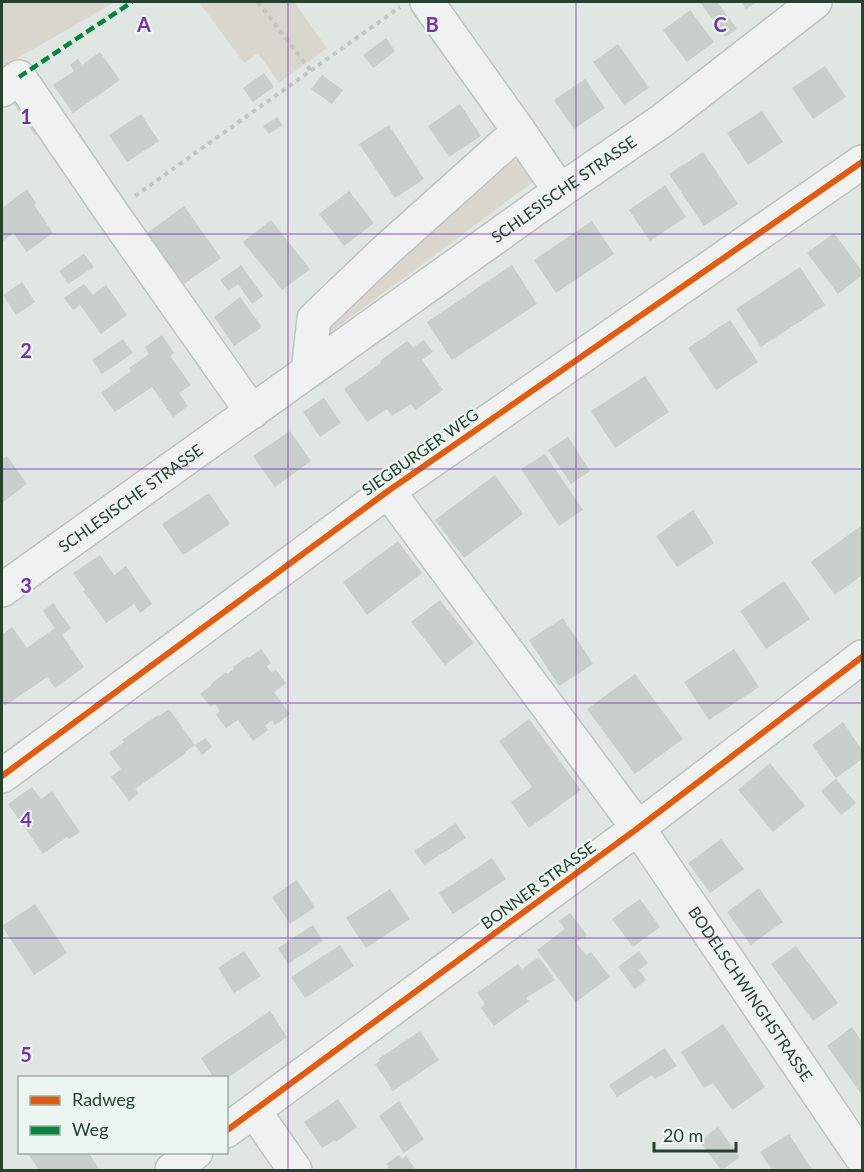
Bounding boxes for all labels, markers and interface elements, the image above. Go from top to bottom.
text: A [136,12,151,36]
text: B [425,12,439,36]
text: C [713,12,727,36]
text: 1 [20,104,32,128]
street label: SCHLESISCHE STRASSE [487,131,640,246]
text: 2 [20,338,32,362]
street label: SIEGBURGER WEG [358,404,482,499]
street label: SCHLESISCHE STRASSE [54,440,206,556]
text: 3 [20,573,32,597]
text: 4 [20,807,32,831]
street label: BONNER STRASSE [477,837,599,932]
street label: BODELSCHWINGHSTRASSE [685,902,817,1085]
text: 5 [20,1042,32,1066]
legend [18,1076,228,1154]
text: Radweg [72,1088,135,1110]
scale bar [654,1115,736,1153]
text: Weg [72,1118,109,1140]
text: 20 m [663,1124,703,1146]

